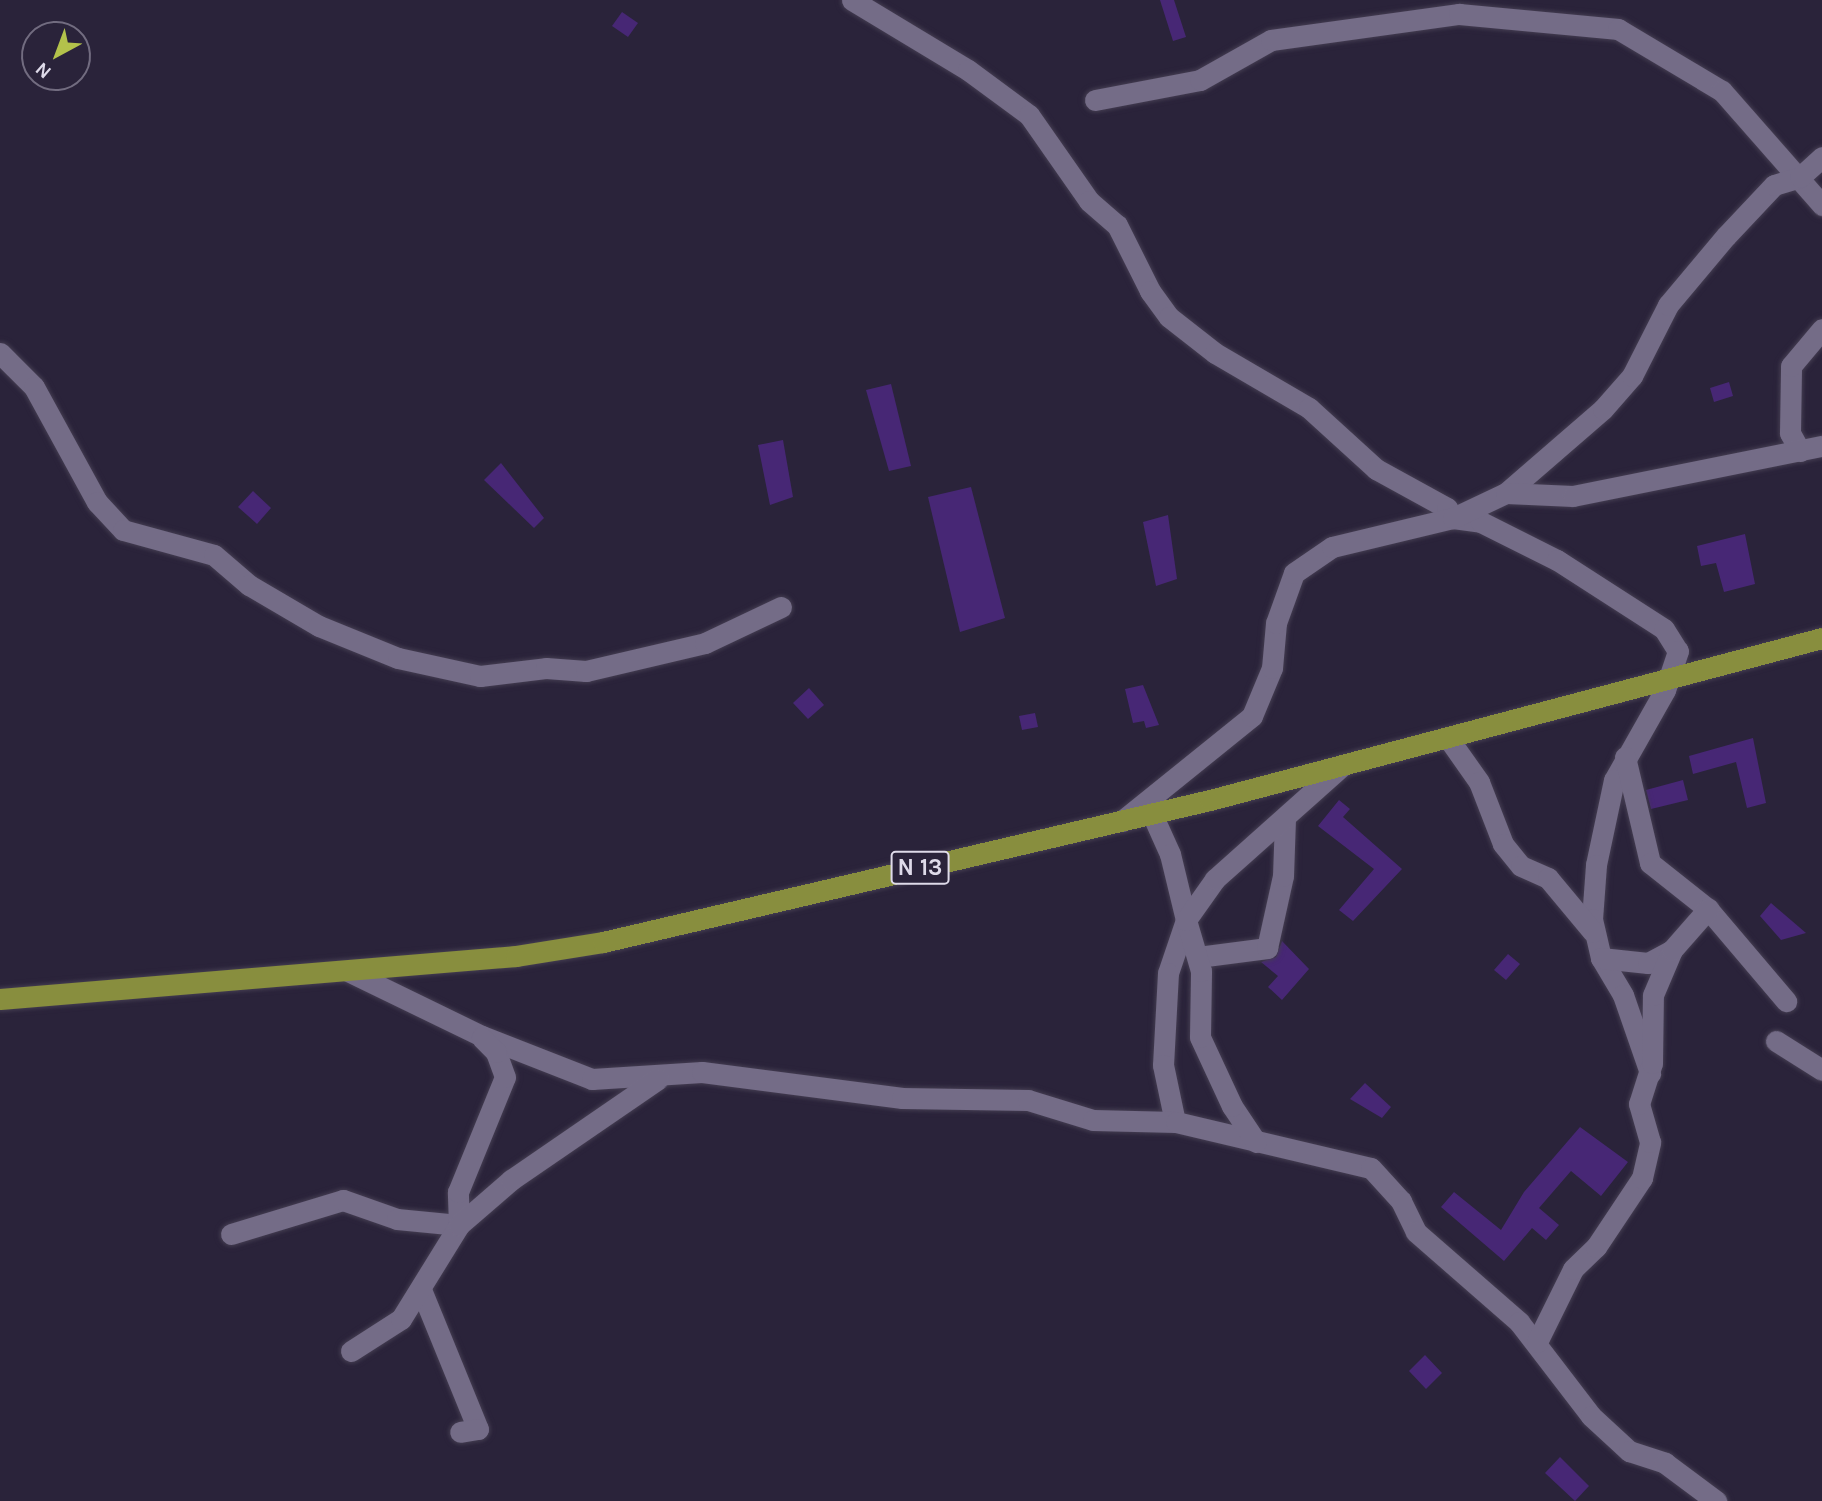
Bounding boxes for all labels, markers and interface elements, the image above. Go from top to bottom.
north arrow [21,21,91,91]
text: N [31,58,56,83]
road number: N 13 [890,848,950,888]

